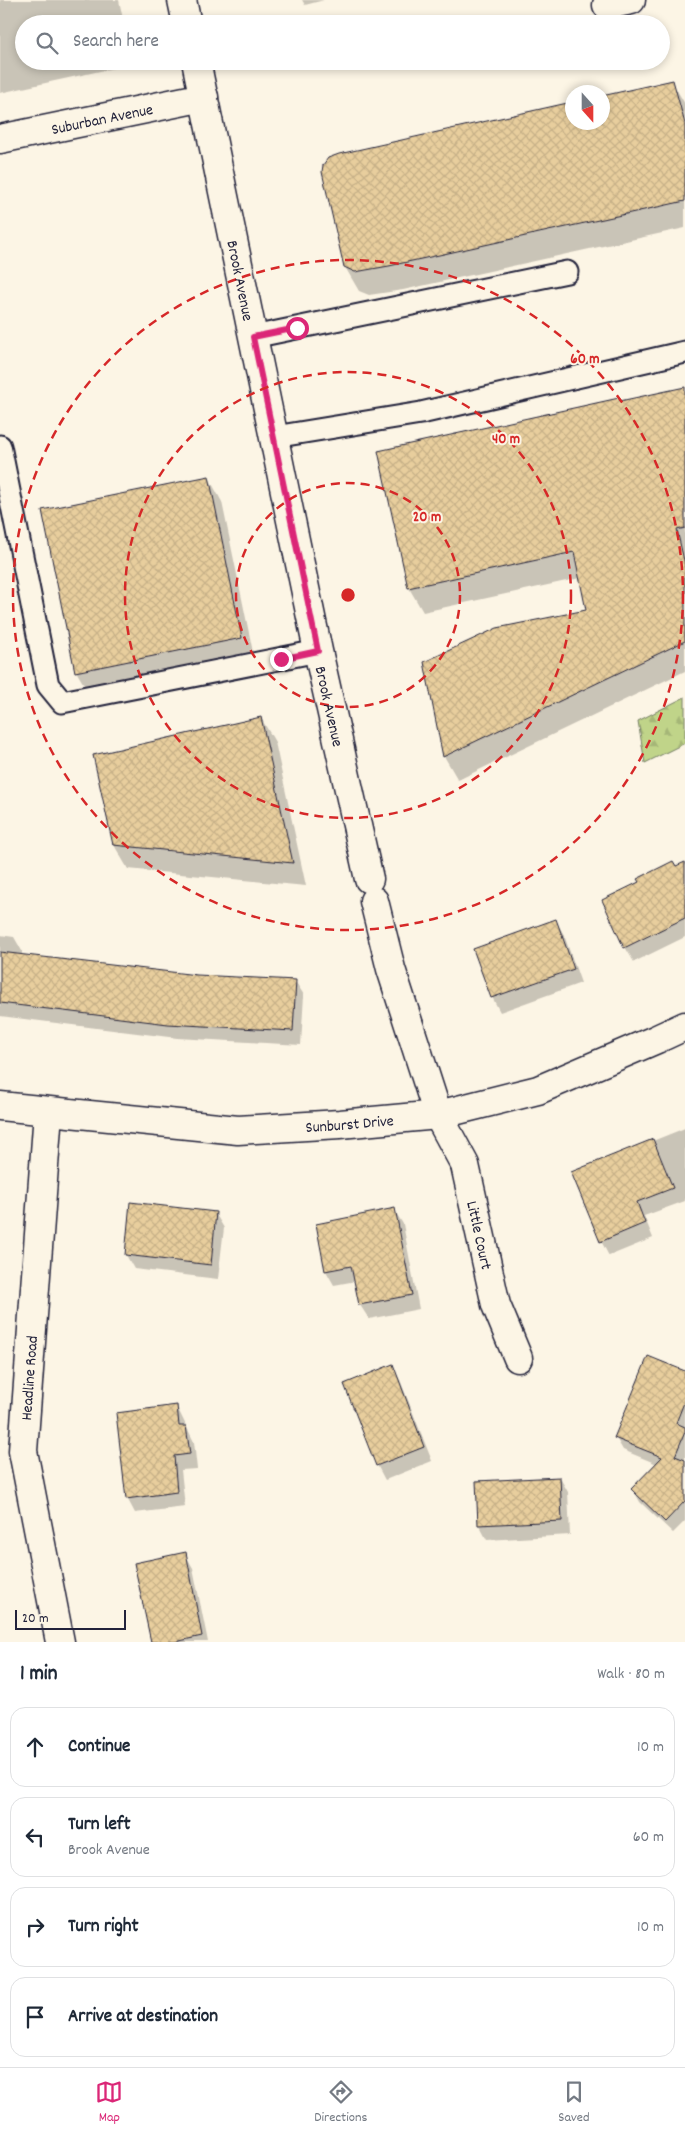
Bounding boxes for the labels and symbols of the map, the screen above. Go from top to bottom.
north arrow [565,85,610,130]
street label: Suburban Avenue [50,99,155,142]
street label: Brook Avenue [219,238,258,323]
route start [286,317,309,340]
text: 60 m [570,349,600,371]
text: 40 m [492,429,520,451]
text: 20 m [413,507,441,529]
centre of rings [339,586,357,604]
route end [270,648,293,671]
street label: Brook Avenue [308,664,348,749]
street label: Sunburst Drive [305,1110,395,1140]
street label: Little Court [459,1199,497,1272]
street label: Headline Road [16,1335,45,1421]
scale bar [15,1607,126,1630]

